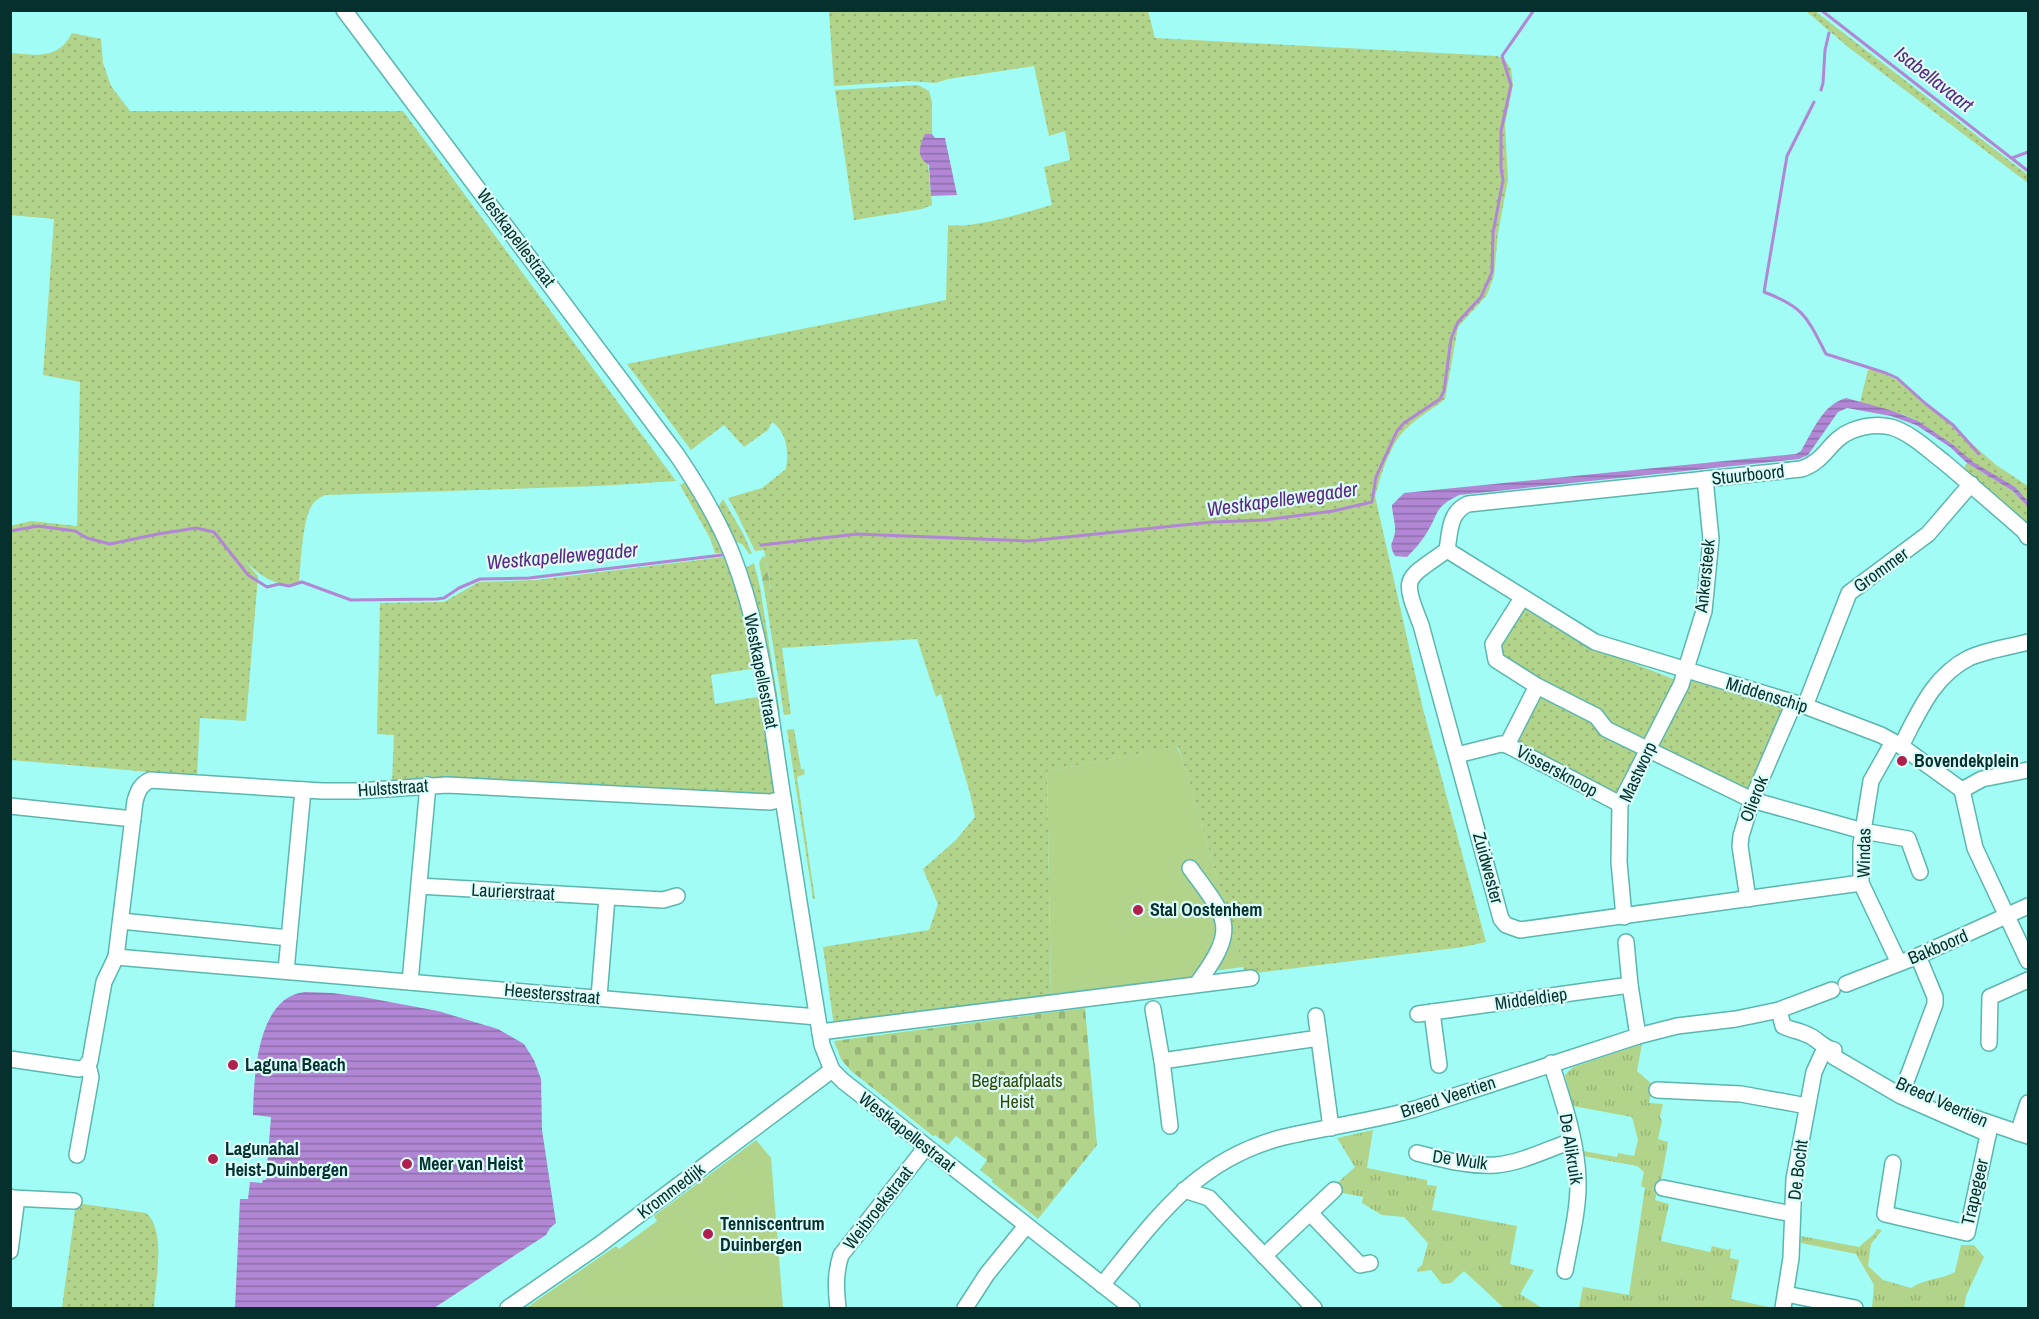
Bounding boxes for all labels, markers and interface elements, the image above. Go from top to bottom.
water label: Isabellavaart [1889,39,1980,118]
street label: Westkapellestraat [471,183,562,292]
street label: Stuurboord [1710,458,1786,491]
water label: Westkapellewegader [1205,474,1360,522]
water label: Westkapellewegader [485,535,639,576]
street label: Ankersteek [1688,537,1721,615]
street label: Grommer [1848,541,1913,598]
street label: Westkapellestraat [738,611,785,731]
street label: Middenschip [1723,670,1811,719]
street label: Mastworp [1613,738,1662,806]
street label: Vissersknoop [1512,739,1602,803]
place label: Bovendekplein [1914,748,2019,773]
marker: Bovendekplein [1895,754,1909,768]
street label: Olierok [1733,772,1774,826]
street label: Hulststraat [357,773,429,802]
street label: Windas [1851,828,1876,878]
street label: Zuidwester [1467,829,1510,906]
street label: Laurierstraat [471,877,555,906]
place label: Stal Oostenhem [1150,897,1262,922]
marker: Stal Oostenhem [1131,903,1145,917]
street label: Bakboord [1904,923,1972,970]
street label: Heestersstraat [503,977,601,1010]
street label: Middeldiep [1493,981,1569,1016]
place label: Laguna Beach [245,1052,346,1077]
marker: Laguna Beach [226,1058,240,1072]
park label: Begraafplaats Heist [971,1068,1063,1114]
street label: Breed Veertien [1397,1069,1499,1124]
street label: Breed Veertien [1892,1070,1992,1133]
street label: Westkapellestraat [853,1086,961,1177]
street label: De Alikruik [1554,1112,1590,1187]
place label: Lagunahal Heist-Duinbergen [225,1136,348,1182]
street label: De Bocht [1781,1138,1814,1202]
street label: De Wulk [1431,1143,1490,1176]
place label: Meer van Heist [419,1151,523,1176]
marker: Lagunahal Heist-Duinbergen [206,1152,220,1166]
street label: Trapegeer [1955,1156,1994,1228]
marker: Meer van Heist [400,1157,414,1171]
street label: Krommedijk [632,1157,710,1224]
street label: Weibroekstraat [837,1161,918,1255]
place label: Tenniscentrum Duinbergen [720,1211,825,1257]
marker: Tenniscentrum Duinbergen [701,1227,715,1241]

